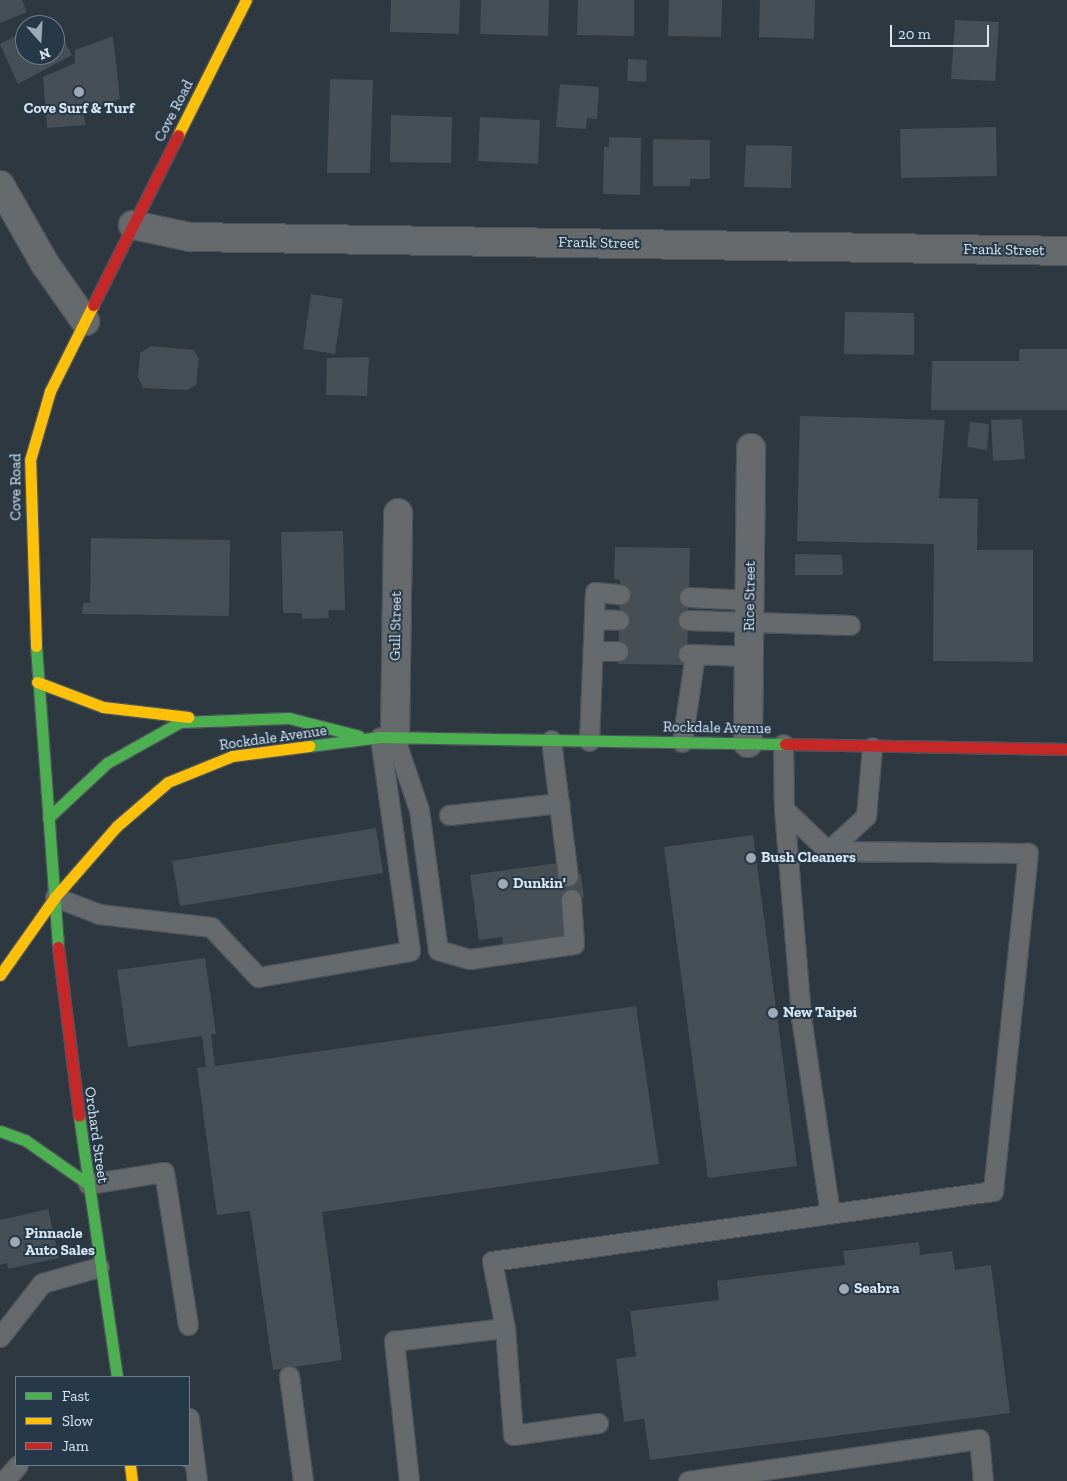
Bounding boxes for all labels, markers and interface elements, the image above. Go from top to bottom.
north arrow [15,15,65,65]
scale bar [892,15,991,47]
text: 20 m [898,25,931,43]
text: N [37,44,53,63]
street label: Cove Road [151,77,197,145]
marker: Cove Surf & Turf [73,86,85,98]
place label: Cove Surf & Turf [24,100,134,118]
street label: Frank Street [558,233,640,253]
street label: Frank Street [963,240,1045,260]
street label: Cove Road [7,453,25,521]
street label: Rice Street [740,561,760,631]
street label: Gull Street [386,591,406,661]
street label: Rockdale Avenue [662,718,772,738]
street label: Rockdale Avenue [218,722,328,754]
place label: Bush Cleaners [761,849,856,867]
marker: Bush Cleaners [745,852,757,864]
place label: Dunkin' [513,875,566,893]
marker: Dunkin' [497,878,509,890]
place label: New Taipei [783,1004,857,1022]
marker: New Taipei [767,1007,779,1019]
street label: Orchard Street [80,1086,112,1184]
place label: Pinnacle Auto Sales [25,1224,95,1259]
marker: Pinnacle Auto Sales [9,1236,21,1248]
place label: Seabra [854,1280,900,1298]
marker: Seabra [838,1283,850,1295]
legend [15,1376,190,1466]
text: Fast [62,1387,90,1405]
text: Slow [62,1412,93,1430]
text: Jam [62,1437,89,1455]

